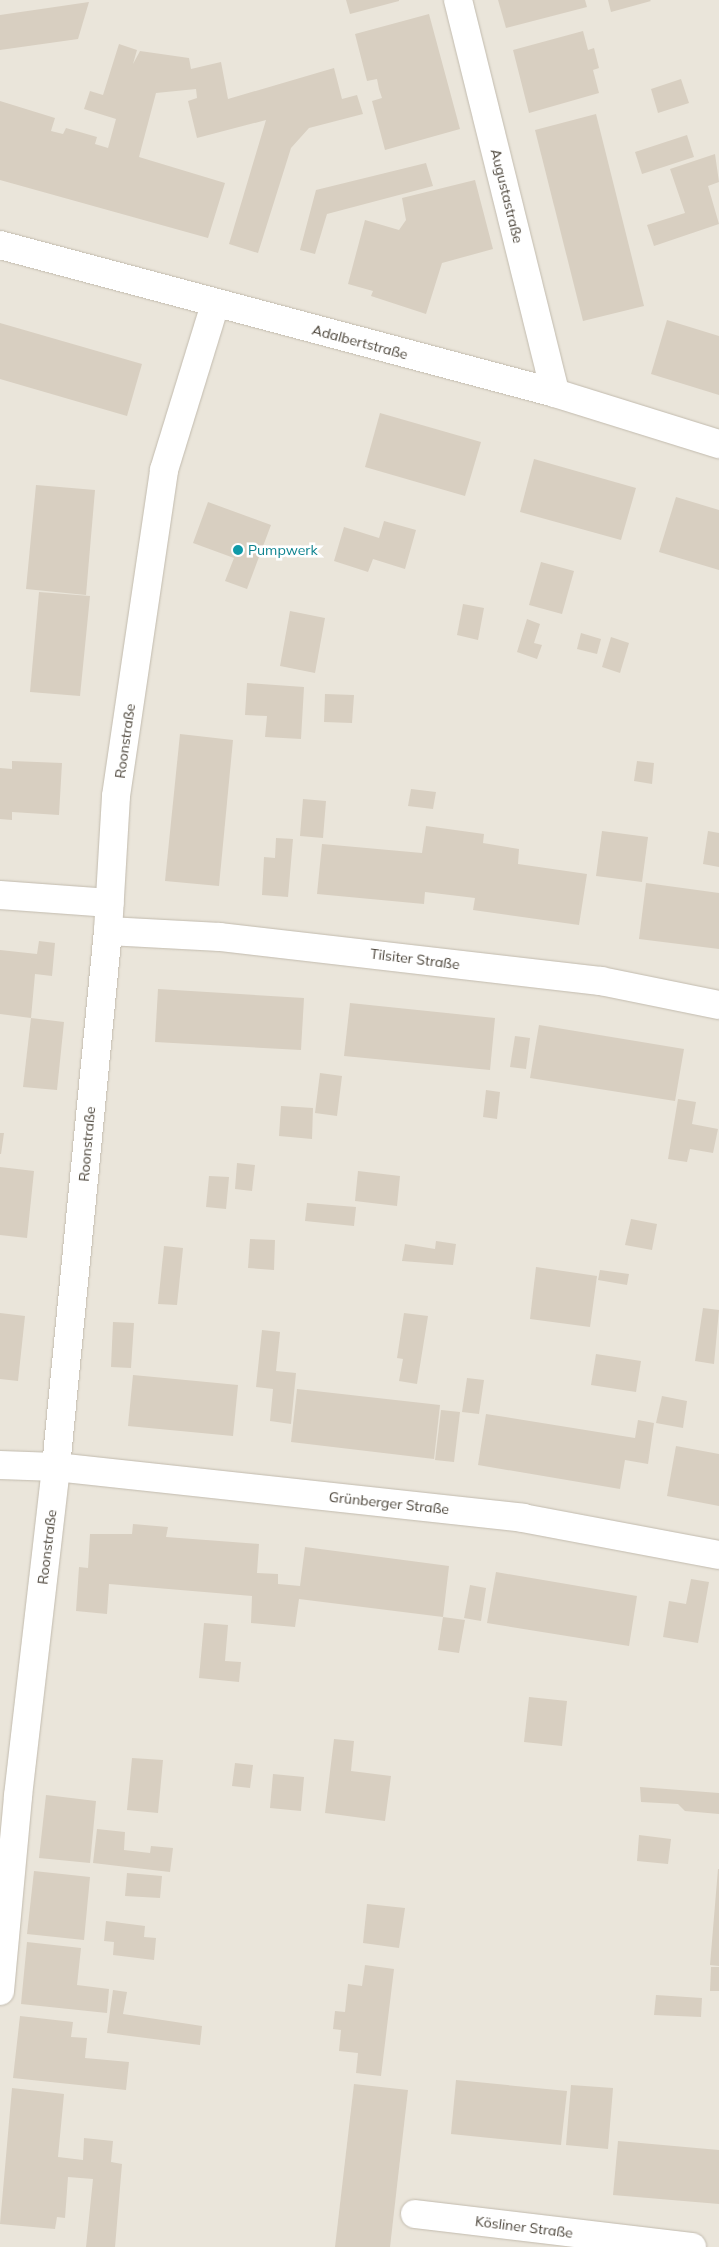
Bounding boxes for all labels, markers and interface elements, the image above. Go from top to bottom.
street label: Augustastraße [487,147,527,245]
street label: Adalbertstraße [310,321,410,363]
place label: Pumpwerk [248,542,318,558]
marker: Pumpwerk [232,544,244,556]
street label: Roonstraße [111,702,139,780]
street label: Tilsiter Straße [369,945,461,973]
street label: Roonstraße [75,1106,99,1182]
street label: Grünberger Straße [328,1488,450,1518]
street label: Roonstraße [34,1509,60,1585]
street label: Kösliner Straße [474,2213,574,2241]

